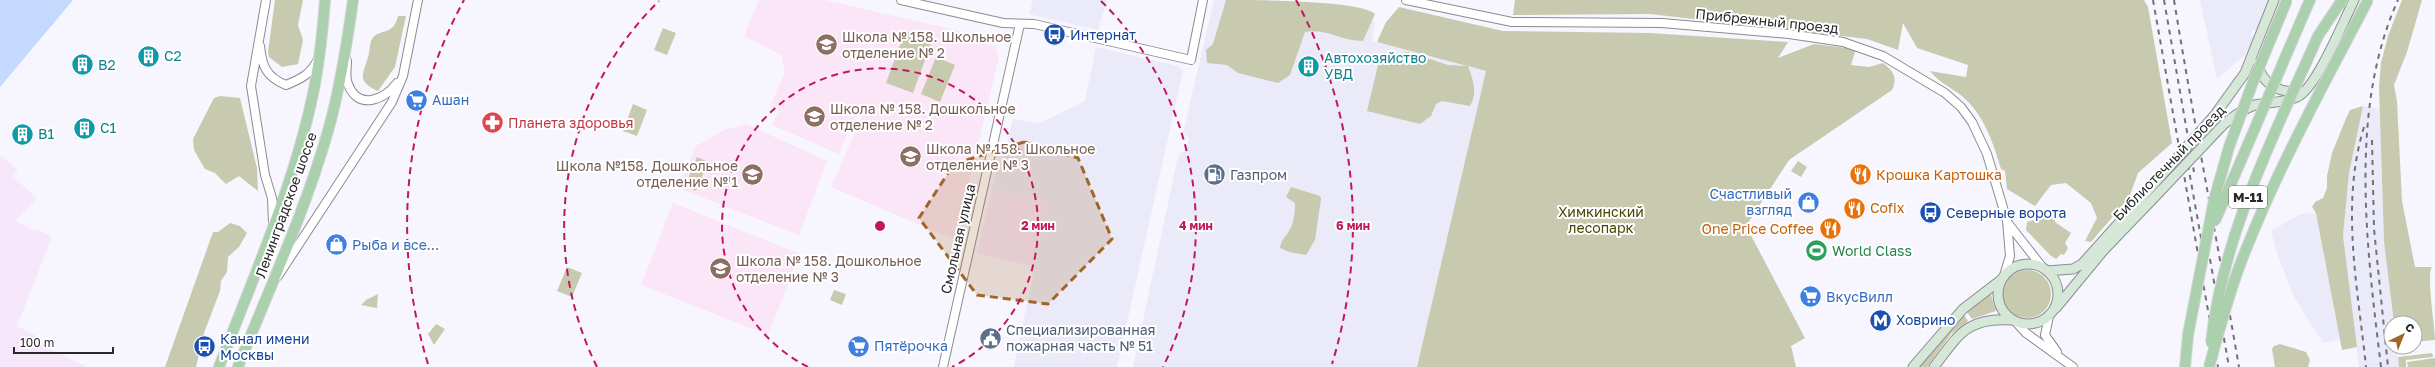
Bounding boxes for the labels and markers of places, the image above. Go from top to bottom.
bus stop icon: Интернат [1042,22,1068,48]
place label: Интернат [1070,26,1136,43]
place label: Школа № 158. Школьное отделение № 2 [842,28,1011,61]
school or university icon: Школа № 158. Школьное отделение № 2 [814,32,840,58]
building icon: C2 [135,43,161,69]
place label: C2 [164,47,182,64]
place label: Автохозяйство УВД [1324,49,1426,82]
building icon: B2 [69,52,95,78]
building icon: Автохозяйство УВД [1295,53,1321,79]
place label: B2 [98,56,116,73]
supermarket icon: Ашан [403,87,429,113]
place label: Ашан [432,91,469,108]
place label: Школа № 158. Дошкольное отделение № 2 [830,100,1016,133]
school or university icon: Школа № 158. Дошкольное отделение № 2 [802,104,828,130]
pharmacy icon: Планета здоровья [480,110,506,136]
place label: Планета здоровья [508,114,634,131]
building icon: C1 [72,115,98,141]
place label: C1 [100,119,117,136]
building icon: B1 [9,121,35,147]
place label: B1 [38,125,54,142]
place label: Школа № 158. Школьное отделение № 3 [926,140,1095,173]
school or university icon: Школа № 158. Школьное отделение № 3 [897,144,923,170]
place label: Школа №158. Дошкольное отделение № 1 [556,157,738,190]
school or university icon: Школа №158. Дошкольное отделение № 1 [740,161,766,187]
fuel station icon: Газпром [1201,162,1227,188]
restaurant icon: Крошка Картошка [1848,162,1874,188]
place label: Газпром [1230,166,1287,183]
place label: Крошка Картошка [1876,166,2002,183]
place label: Счастливый взгляд [1709,185,1793,218]
shop icon: Счастливый взгляд [1795,189,1821,215]
restaurant icon: Cofix [1842,195,1868,221]
place label: Cofix [1870,199,1905,216]
bus stop icon: Северные ворота [1917,200,1943,226]
place label: Северные ворота [1946,204,2066,221]
restaurant icon: One Price Coffee [1817,216,1843,242]
centre of rings [873,219,887,233]
place label: One Price Coffee [1702,220,1814,237]
shop icon: Рыба и все... [324,232,350,258]
place label: Рыба и все... [352,236,439,253]
sports icon: World Class [1803,238,1829,264]
place label: World Class [1832,242,1912,259]
place label: Школа № 158. Дошкольное отделение № 3 [736,252,922,285]
school or university icon: Школа № 158. Дошкольное отделение № 3 [708,256,734,282]
supermarket icon: ВкусВилл [1798,284,1824,310]
place label: ВкусВилл [1826,288,1893,305]
metro station icon: Ховрино [1867,307,1893,333]
place label: Ховрино [1896,311,1955,328]
place label: Cпециализированная пожарная часть № 51 [1006,321,1156,354]
public building icon: Cпециализированная пожарная часть № 51 [977,325,1003,351]
place label: Канал имени Москвы [220,330,310,363]
supermarket icon: Пятёрочка [845,333,871,359]
bus stop icon: Канал имени Москвы [192,334,218,360]
place label: Пятёрочка [874,337,948,354]

